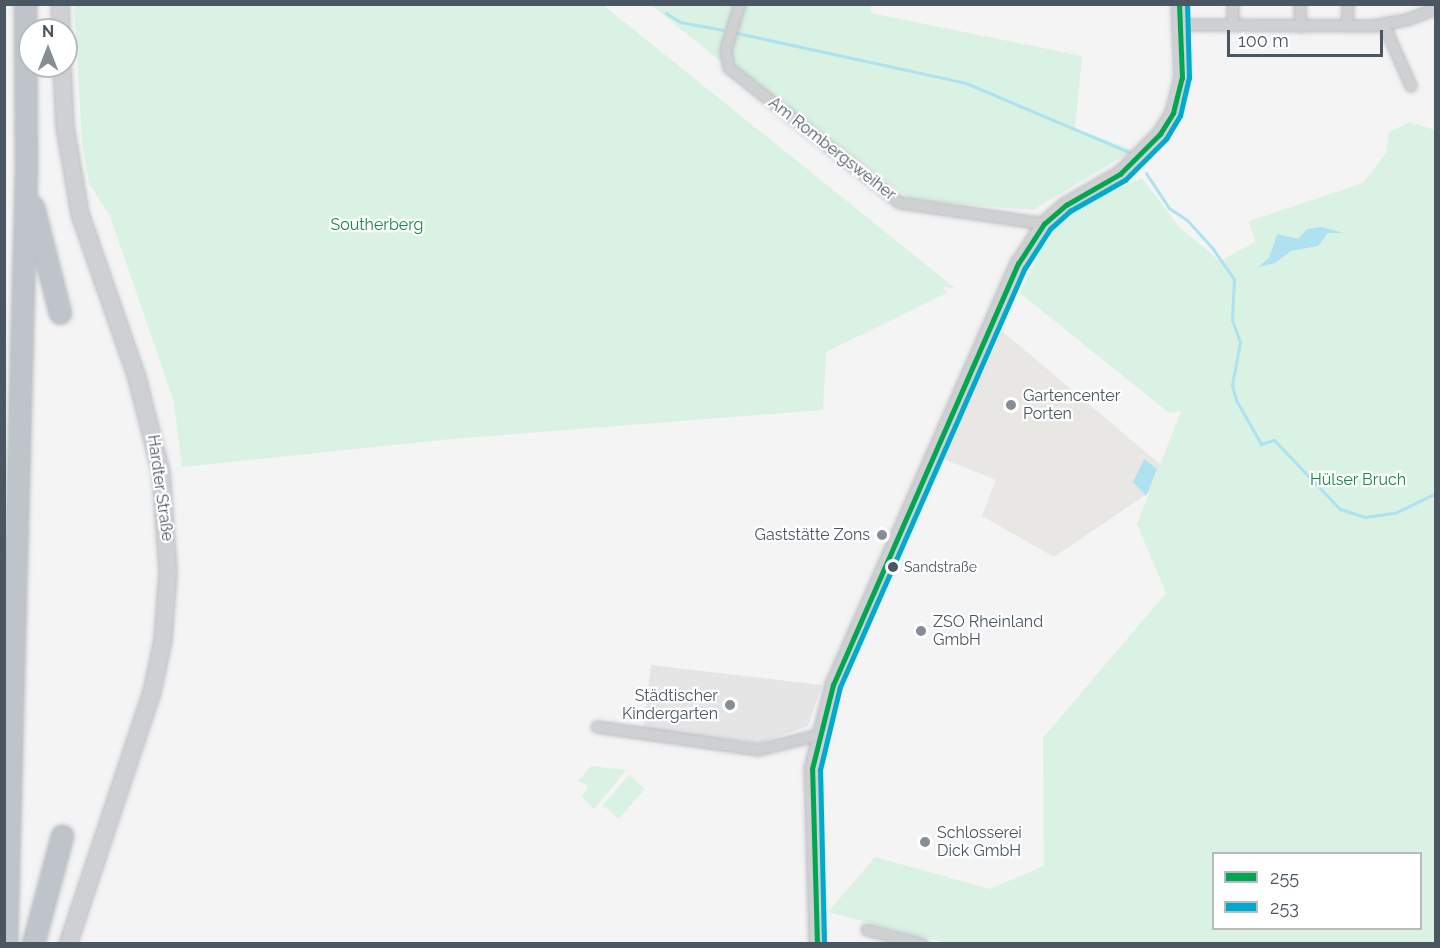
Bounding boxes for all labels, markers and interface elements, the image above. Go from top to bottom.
north arrow [18,18,78,78]
scale bar [1230,18,1386,56]
text: N [42,22,54,41]
text: 100 m [1238,30,1289,51]
street label: Am Rombergsweiher [765,93,899,205]
park label: Southerberg [331,215,423,235]
place label: Gartencenter Porten [1023,386,1120,424]
marker: Gartencenter Porten [1004,398,1018,412]
street label: Hardter Straße [143,433,177,543]
park label: Hülser Bruch [1310,470,1406,490]
place label: Gaststätte Zons [755,525,870,545]
marker: Gaststätte Zons [875,528,889,542]
place label: Sandstraße [904,559,977,575]
marker: Sandstraße [887,561,899,573]
place label: ZSO Rheinland GmbH [933,612,1043,650]
marker: ZSO Rheinland GmbH [914,624,928,638]
place label: Städtischer Kindergarten [622,686,718,724]
marker: Städtischer Kindergarten [723,698,737,712]
place label: Schlosserei Dick GmbH [937,823,1022,861]
marker: Schlosserei Dick GmbH [918,835,932,849]
legend [1212,852,1422,930]
text: 255 [1270,867,1299,888]
text: 253 [1270,897,1299,918]

